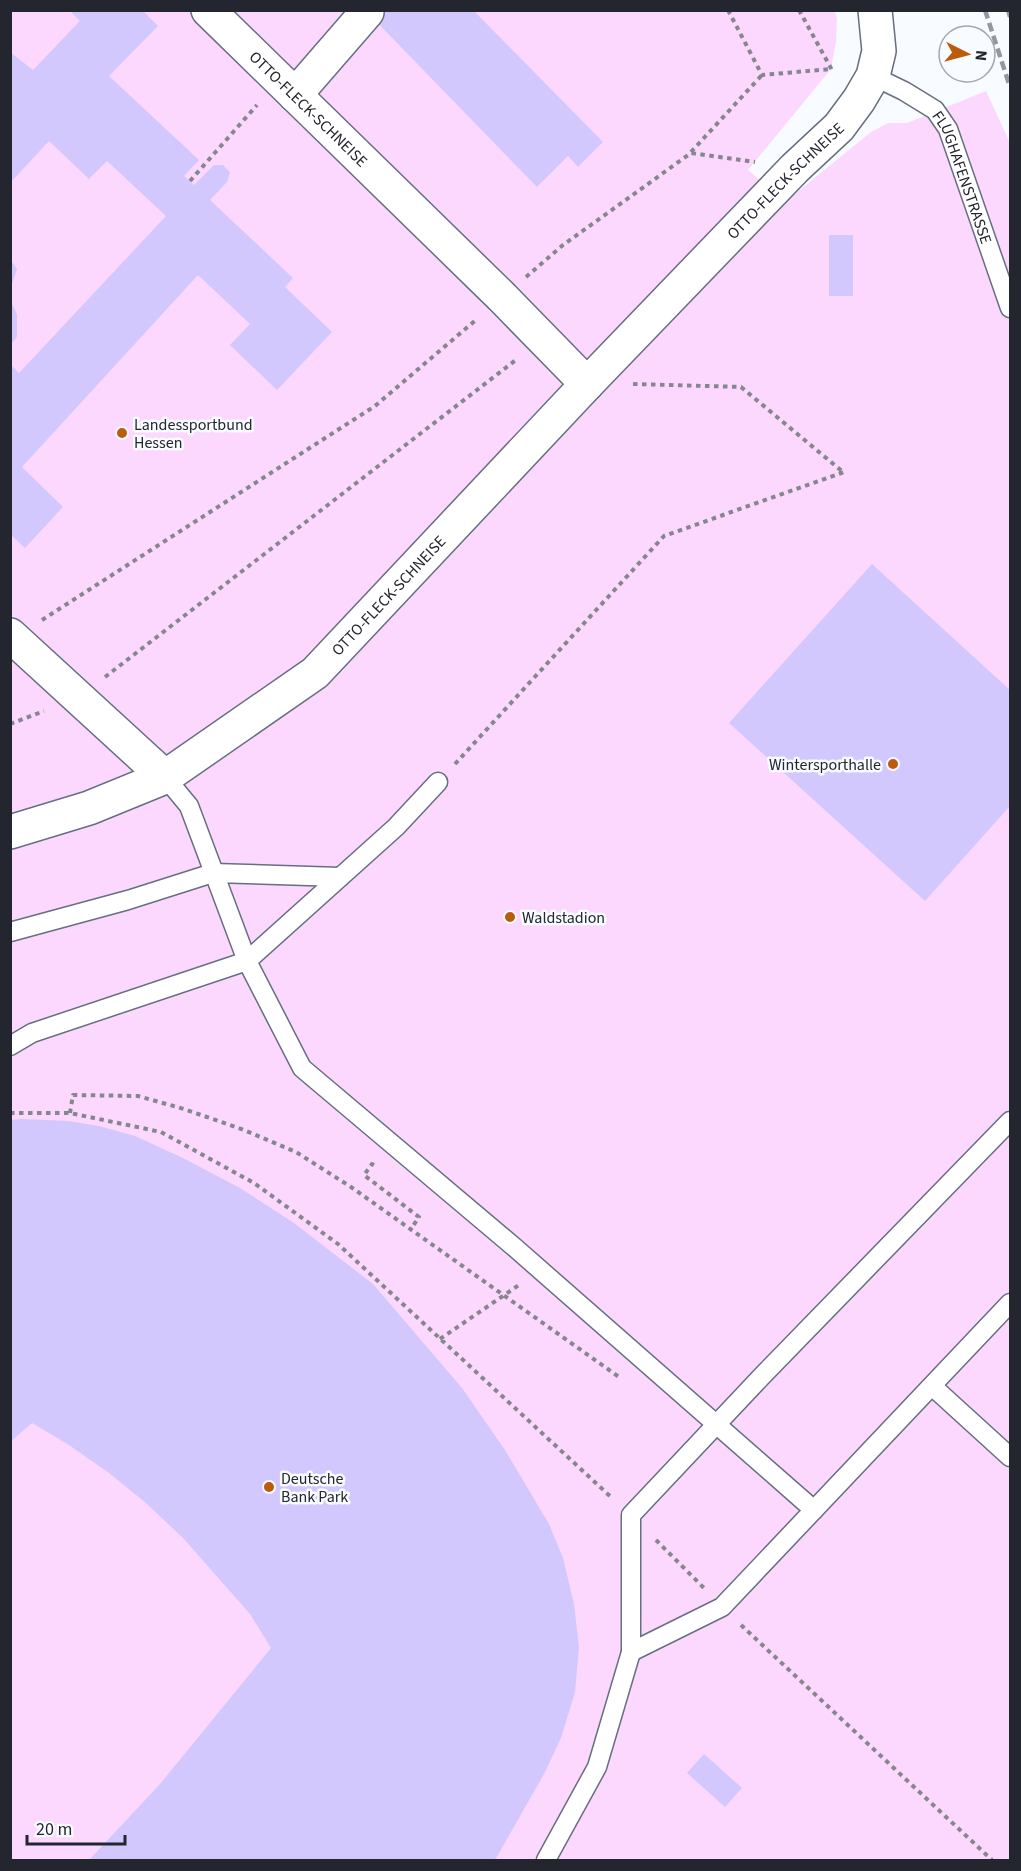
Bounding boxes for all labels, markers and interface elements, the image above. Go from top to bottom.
north arrow [937,24,997,84]
street label: OTTO-FLECK-SCHNEISE [244,46,372,172]
text: N [969,49,992,62]
street label: FLUGHAFENSTRASSE [927,107,997,247]
street label: OTTO-FLECK-SCHNEISE [722,118,849,245]
place label: Landessportbund Hessen [134,414,253,454]
marker: Landessportbund Hessen [115,426,129,440]
street label: OTTO-FLECK-SCHNEISE [327,531,451,661]
place label: Wintersporthalle [769,754,881,776]
marker: Wintersporthalle [886,757,900,771]
place label: Waldstadion [522,907,605,929]
marker: Waldstadion [503,910,517,924]
place label: Deutsche Bank Park [281,1468,348,1508]
marker: Deutsche Bank Park [262,1480,276,1494]
scale bar [27,1808,124,1846]
text: 20 m [36,1817,72,1842]

